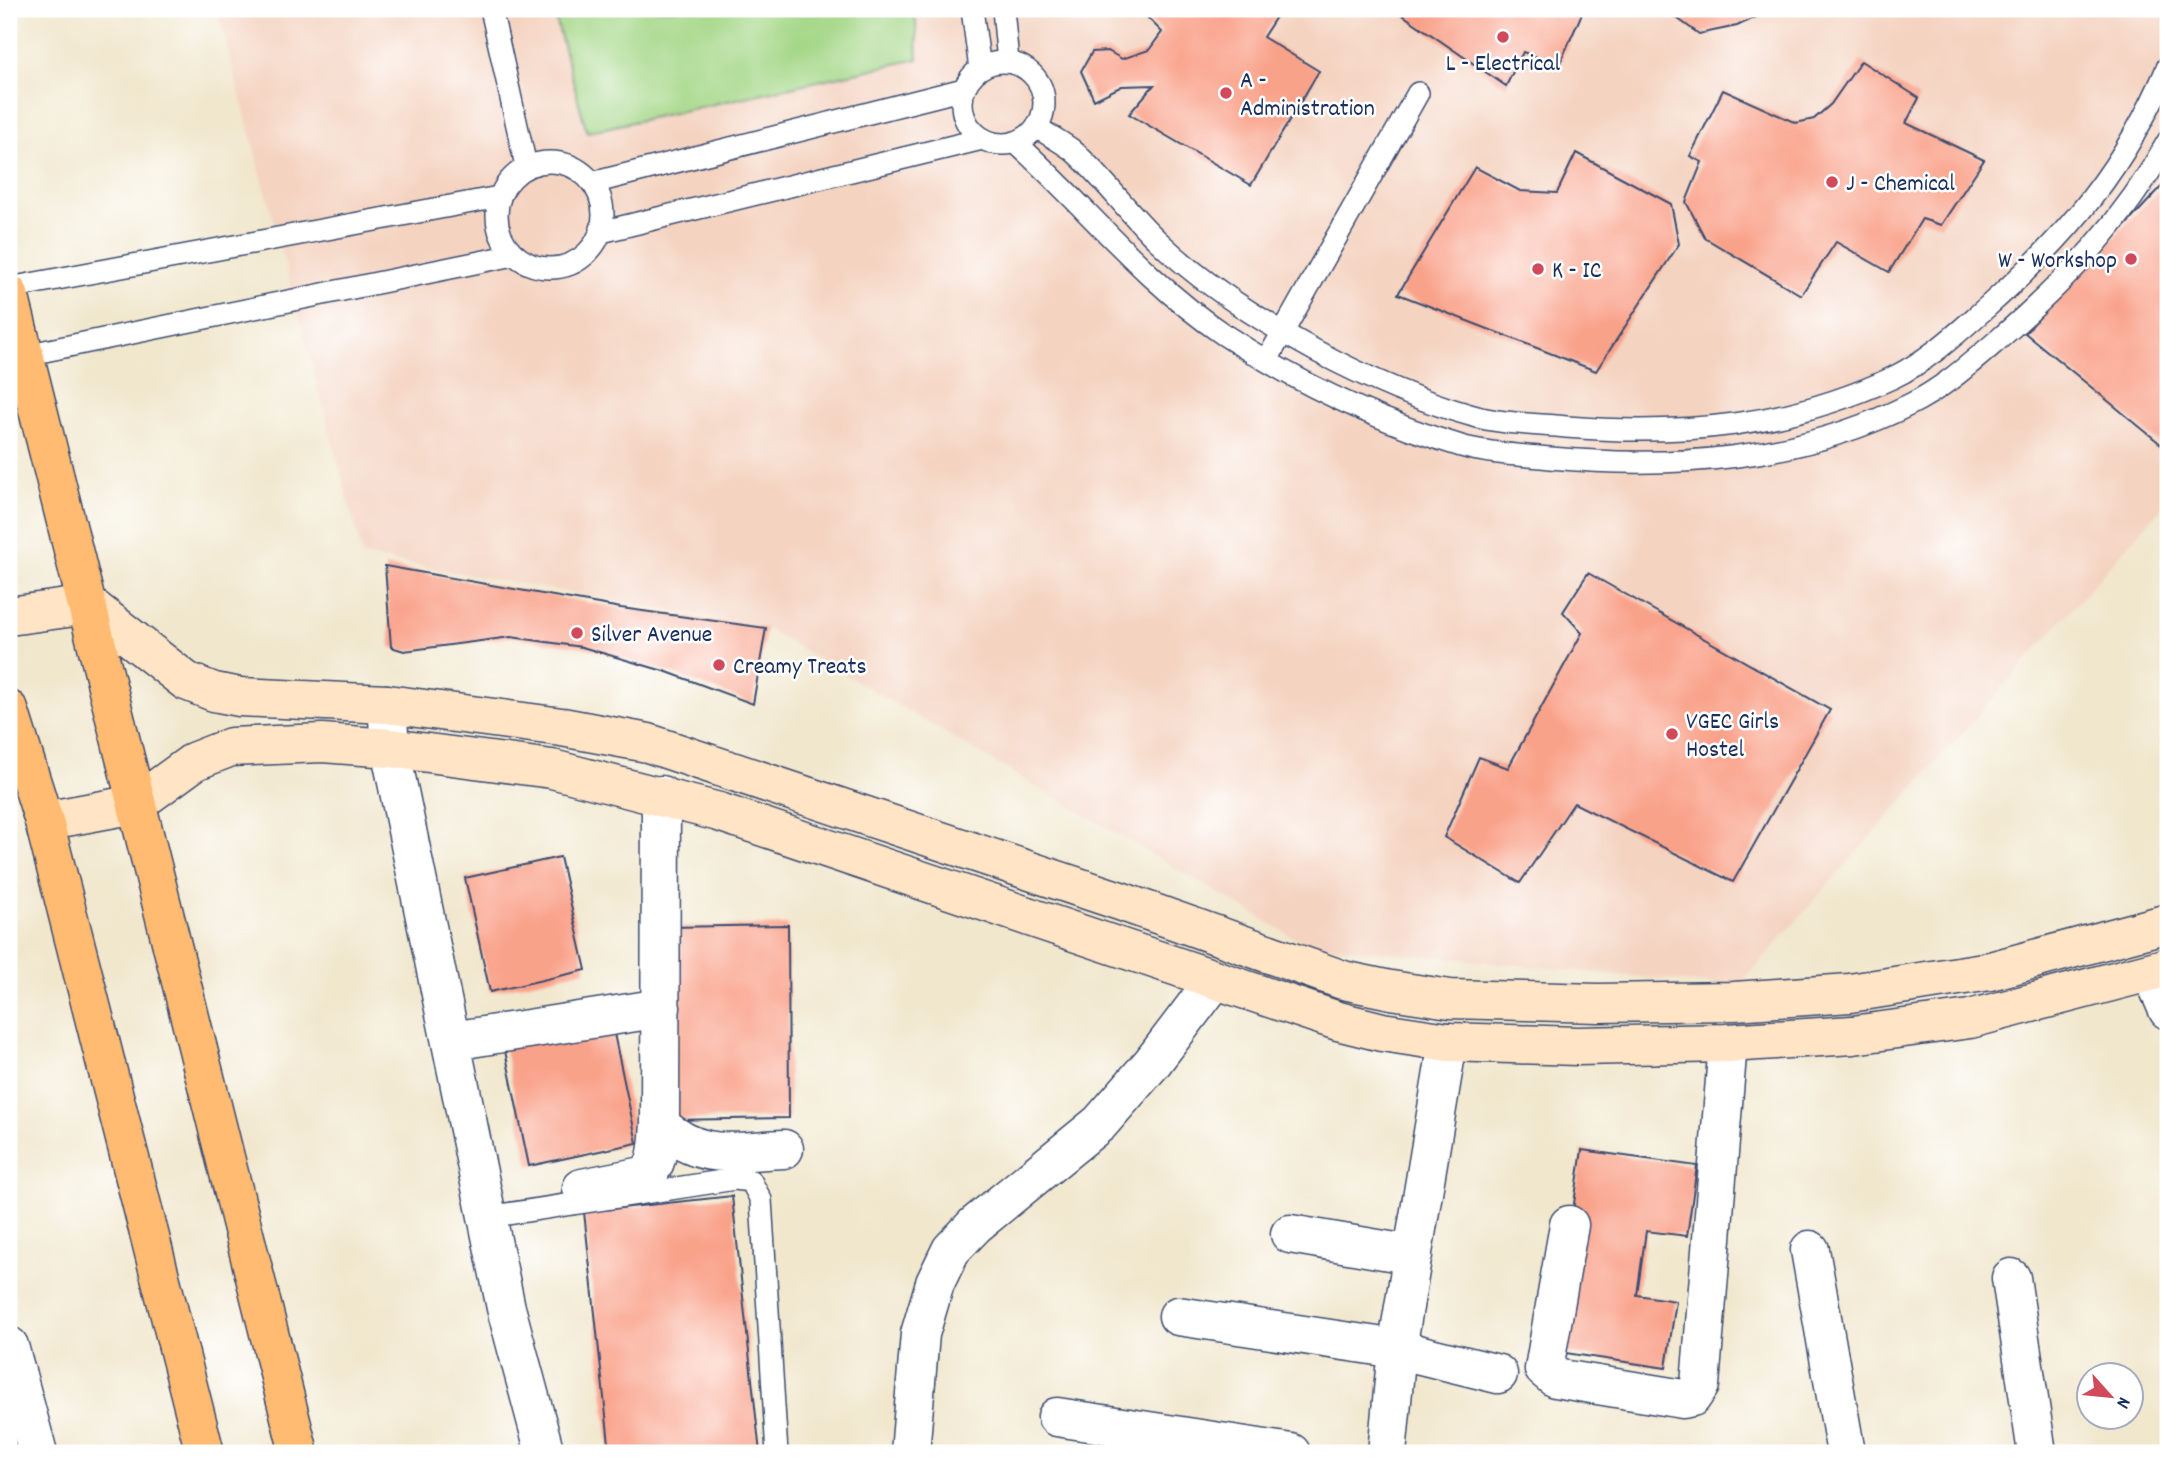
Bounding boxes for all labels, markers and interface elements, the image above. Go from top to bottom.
marker: L - Electrical [1495,29,1511,45]
place label: L - Electrical [1446,48,1561,82]
place label: A - Administration [1240,65,1375,127]
marker: A - Administration [1218,85,1234,101]
place label: J - Chemical [1846,168,1955,202]
marker: J - Chemical [1824,174,1840,190]
place label: W - Workshop [1998,245,2117,279]
marker: W - Workshop [2123,251,2139,267]
place label: K - IC [1552,255,1602,289]
marker: K - IC [1530,261,1546,277]
place label: Silver Avenue [591,619,712,653]
marker: Silver Avenue [569,625,585,641]
place label: Creamy Treats [733,651,867,685]
marker: Creamy Treats [711,657,727,673]
place label: VGEC Girls Hostel [1686,706,1779,768]
marker: VGEC Girls Hostel [1664,726,1680,742]
north arrow [2076,1360,2146,1430]
text: N [2108,1392,2136,1412]

